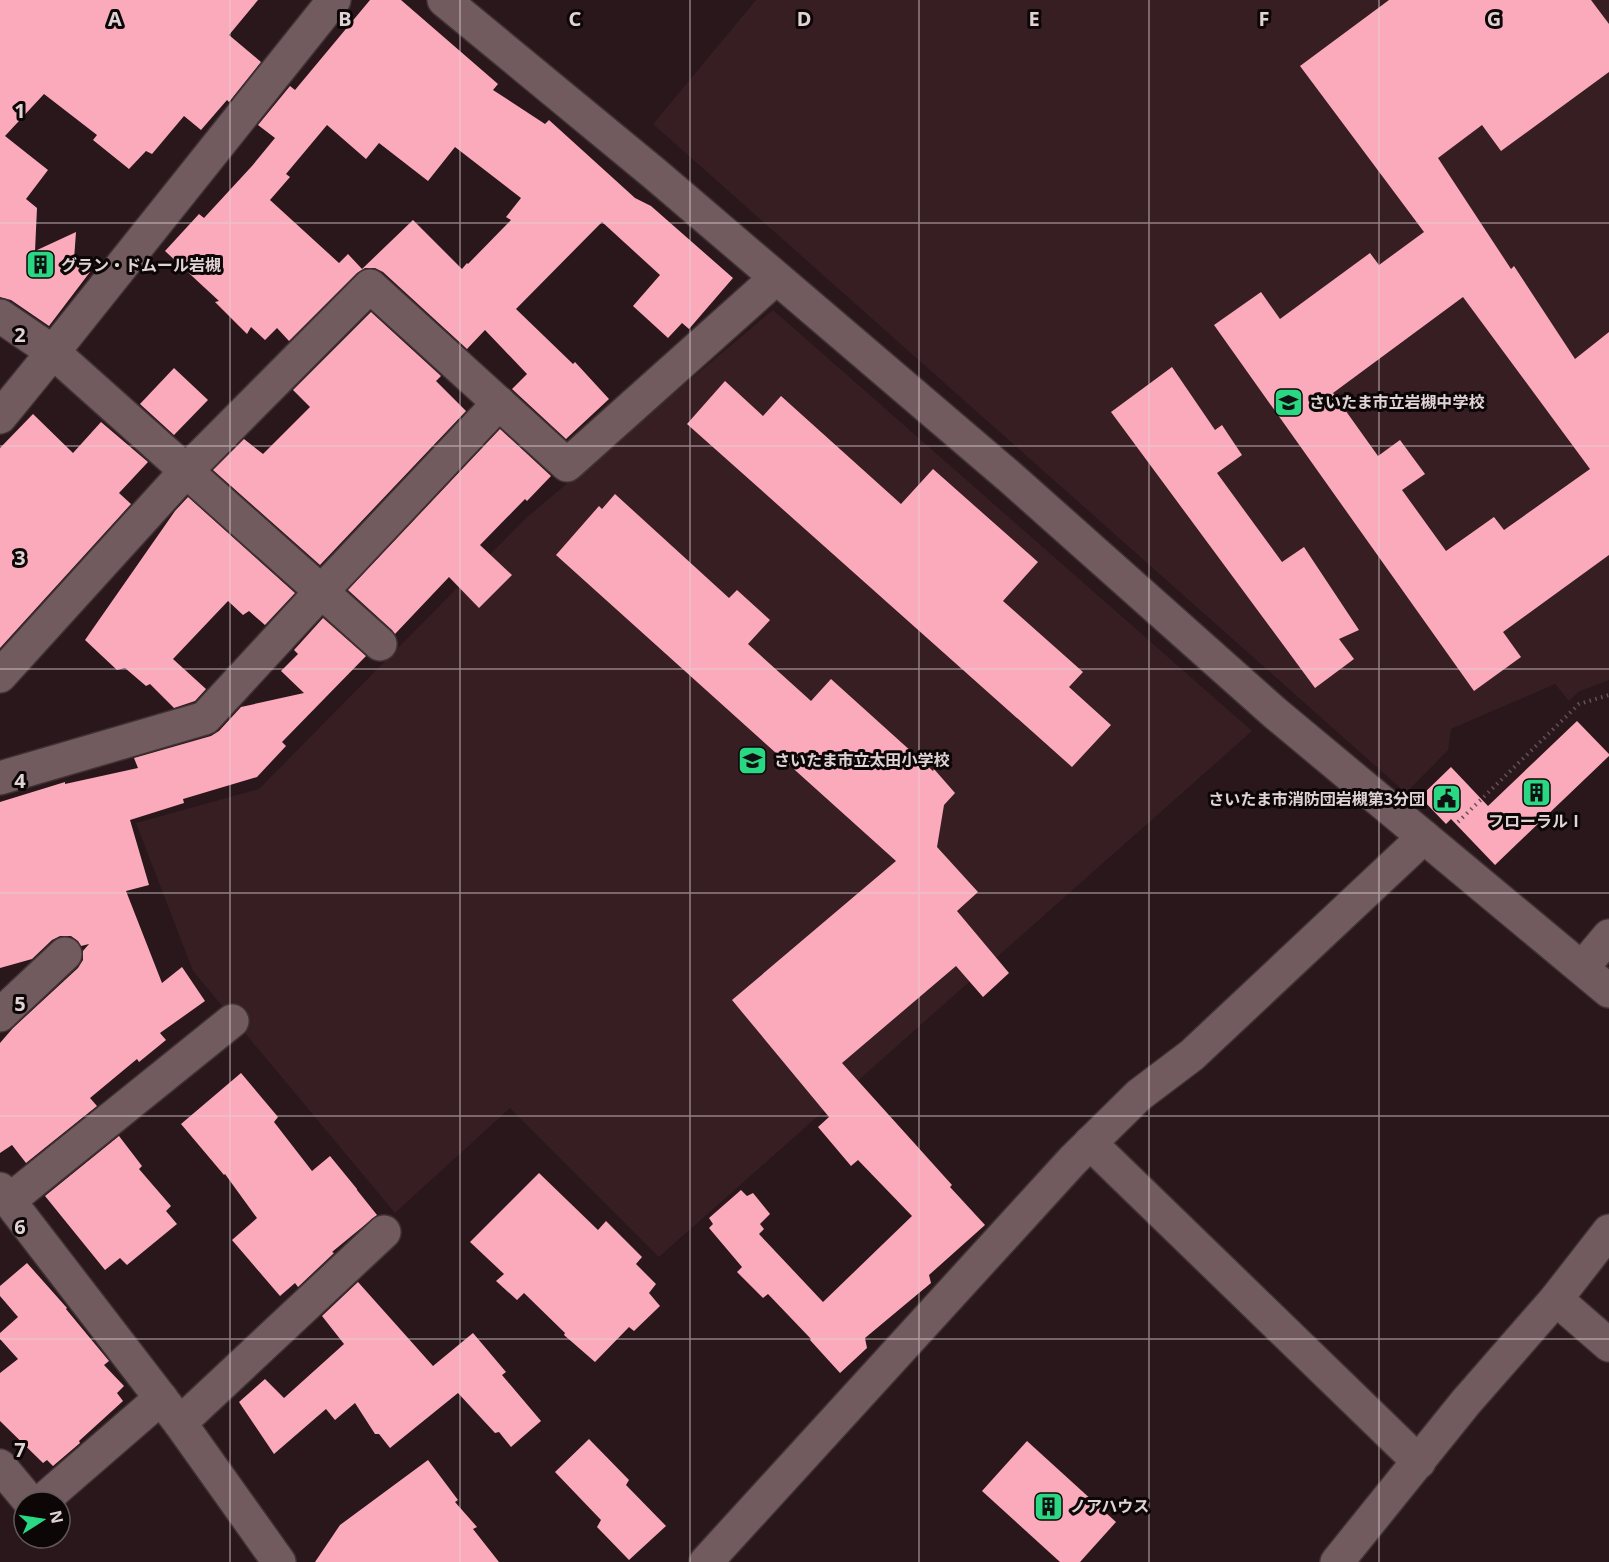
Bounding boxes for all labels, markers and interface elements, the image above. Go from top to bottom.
text: A [108,5,122,32]
text: B [338,5,352,32]
text: C [569,5,582,32]
text: D [797,5,811,32]
text: E [1028,5,1040,32]
text: F [1259,5,1269,32]
text: G [1487,5,1501,32]
text: 1 [14,97,26,124]
building icon: グラン・ドムール岩槻 [24,249,56,281]
place label: グラン・ドムール岩槻 [61,254,221,276]
text: 2 [14,321,26,348]
school or university icon: さいたま市立岩槻中学校 [1272,386,1304,418]
place label: さいたま市立岩槻中学校 [1309,391,1485,413]
text: 3 [14,544,26,571]
school or university icon: さいたま市立太田小学校 [737,744,769,776]
place label: さいたま市立太田小学校 [774,749,950,771]
text: 4 [14,767,26,794]
building icon: フローラルⅠ [1520,777,1552,809]
public building icon: さいたま市消防団岩槻第3分団 [1430,783,1462,815]
place label: さいたま市消防団岩槻第3分団 [1208,788,1425,810]
place label: フローラルⅠ [1488,810,1584,832]
text: 5 [14,990,26,1017]
text: 6 [14,1213,26,1240]
text: 7 [14,1436,26,1463]
north arrow [12,1490,72,1550]
building icon: ノアハウス [1033,1490,1065,1522]
place label: ノアハウス [1070,1495,1149,1517]
text: N [45,1508,69,1526]

